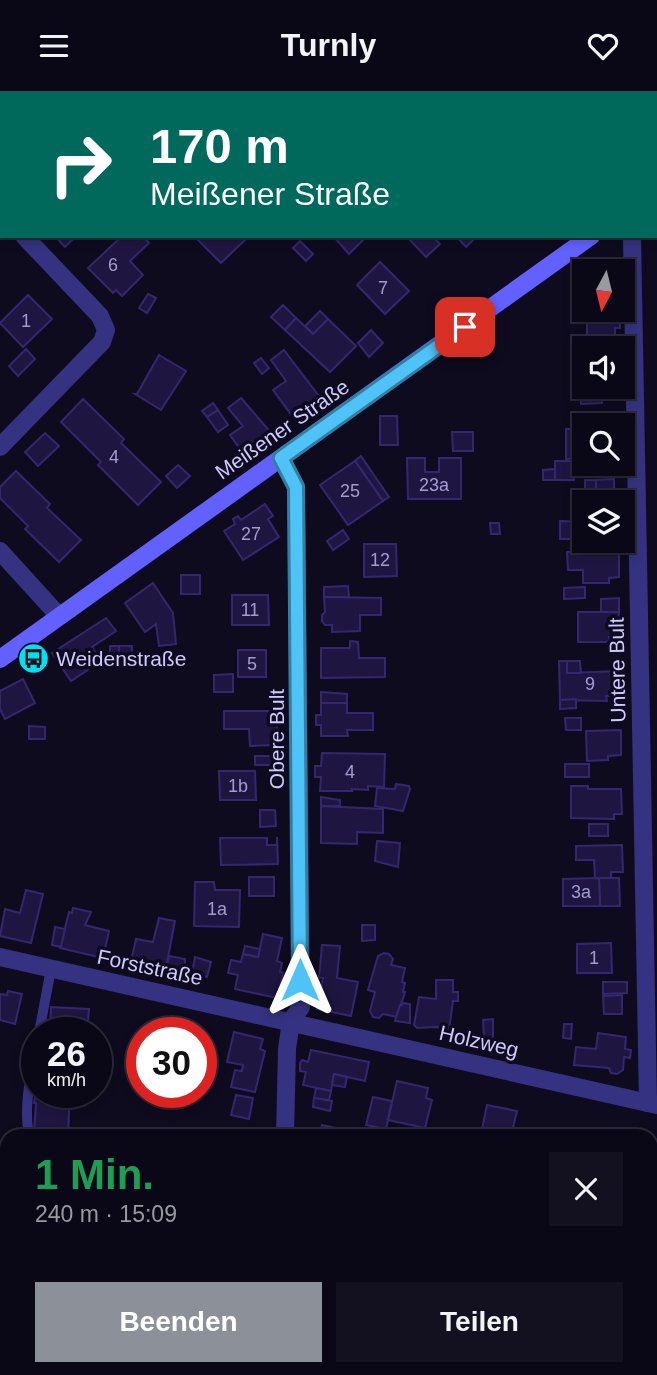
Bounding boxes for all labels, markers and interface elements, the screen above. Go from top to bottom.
icon: menu [35,27,73,65]
text: Turnly [281,27,376,63]
icon: heart [584,27,622,65]
icon: right [35,119,126,210]
text: 170 m [150,119,289,173]
text: Meißener Straße [150,176,390,212]
house number: 6 [108,255,118,275]
north arrow [572,259,635,322]
map controls [572,259,635,553]
house number: 7 [378,278,388,298]
pin [435,297,495,357]
icon: arrive [446,308,484,346]
house number: 1 [21,311,31,331]
button: sound [572,336,635,399]
street label: Meißener Straße [211,374,353,484]
button: search [572,413,635,476]
house number: 4 [109,447,119,467]
house number: 23a [419,475,450,495]
house number: 25 [340,481,360,501]
button: layers [572,490,635,553]
house number: 27 [241,524,261,544]
house number: 12 [370,550,390,570]
house number: 11 [241,600,259,620]
street label: Untere Bult [605,617,629,723]
bus stop icon: Weidenstraße [16,641,50,675]
place label: Weidenstraße [56,647,186,670]
house number: 5 [247,654,257,674]
house number: 9 [585,674,595,694]
street label: Obere Bult [265,689,288,789]
house number: 4 [345,762,355,782]
house number: 1b [228,776,248,796]
house number: 3a [571,882,592,902]
house number: 1a [207,899,228,919]
position arrow [263,943,337,1017]
street label: Forststraße [95,945,205,989]
house number: 1 [589,948,599,968]
speed limit sign: 30 [126,1017,217,1108]
street label: Holzweg [437,1021,521,1061]
text: 26 [47,1034,86,1073]
text: km/h [47,1070,86,1090]
text: 1 Min. [35,1151,154,1198]
button: close [549,1152,623,1226]
text: 240 m · 15:09 [35,1201,177,1227]
button: Beenden [35,1282,322,1362]
button: Teilen [336,1282,623,1362]

